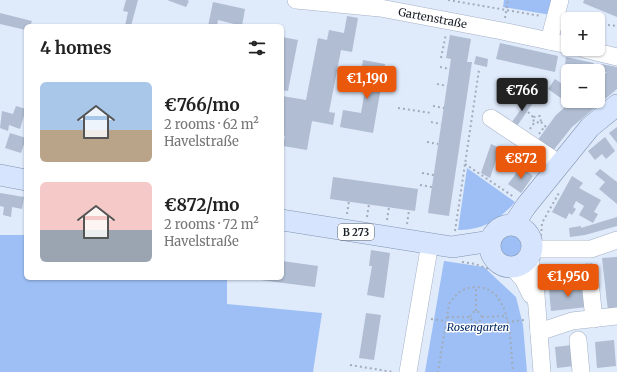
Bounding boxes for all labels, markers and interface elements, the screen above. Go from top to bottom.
street label: Gartenstraße [397,5,468,31]
map controls [561,12,605,108]
button: + [561,12,605,56]
text: 4 homes [40,37,111,59]
icon: filters [246,37,268,59]
button: − [561,64,605,108]
pin: €1,190 [334,66,400,100]
text: €1,190 [346,70,388,87]
pin: €766 [498,78,546,112]
text: €766 [506,82,538,99]
text: €766/mo [164,94,240,116]
icon: home [72,98,120,146]
text: 2 rooms · 62 m² [164,116,259,133]
text: Havelstraße [164,133,239,150]
pin: €872 [497,146,545,180]
text: €872 [505,150,537,167]
text: €872/mo [164,194,240,216]
icon: home [72,198,120,246]
text: 2 rooms · 72 m² [164,216,259,233]
road number: B 273 [338,224,374,240]
text: Havelstraße [164,233,239,250]
pin: €1,950 [535,264,601,298]
text: €1,950 [547,268,589,285]
park label: Rosengarten [447,320,510,334]

